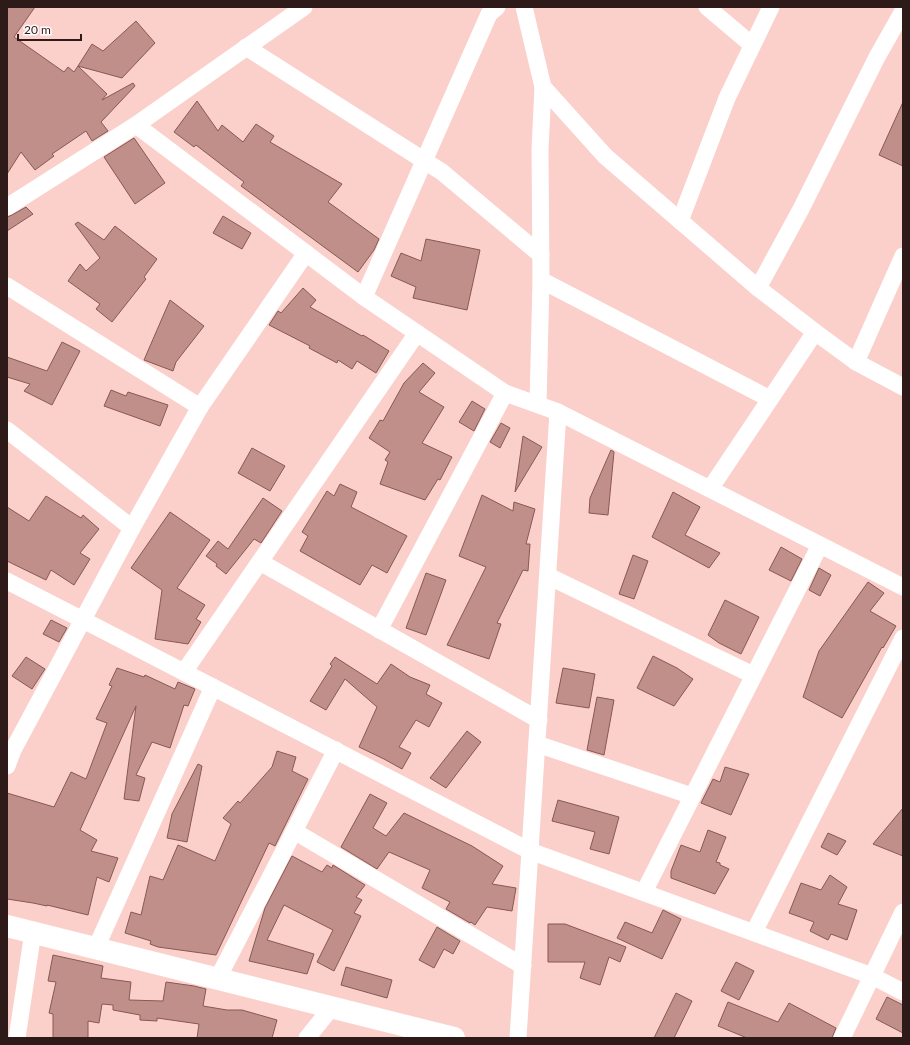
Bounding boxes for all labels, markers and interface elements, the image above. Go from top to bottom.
scale bar [18,16,81,42]
text: 20 m [24,22,51,37]

